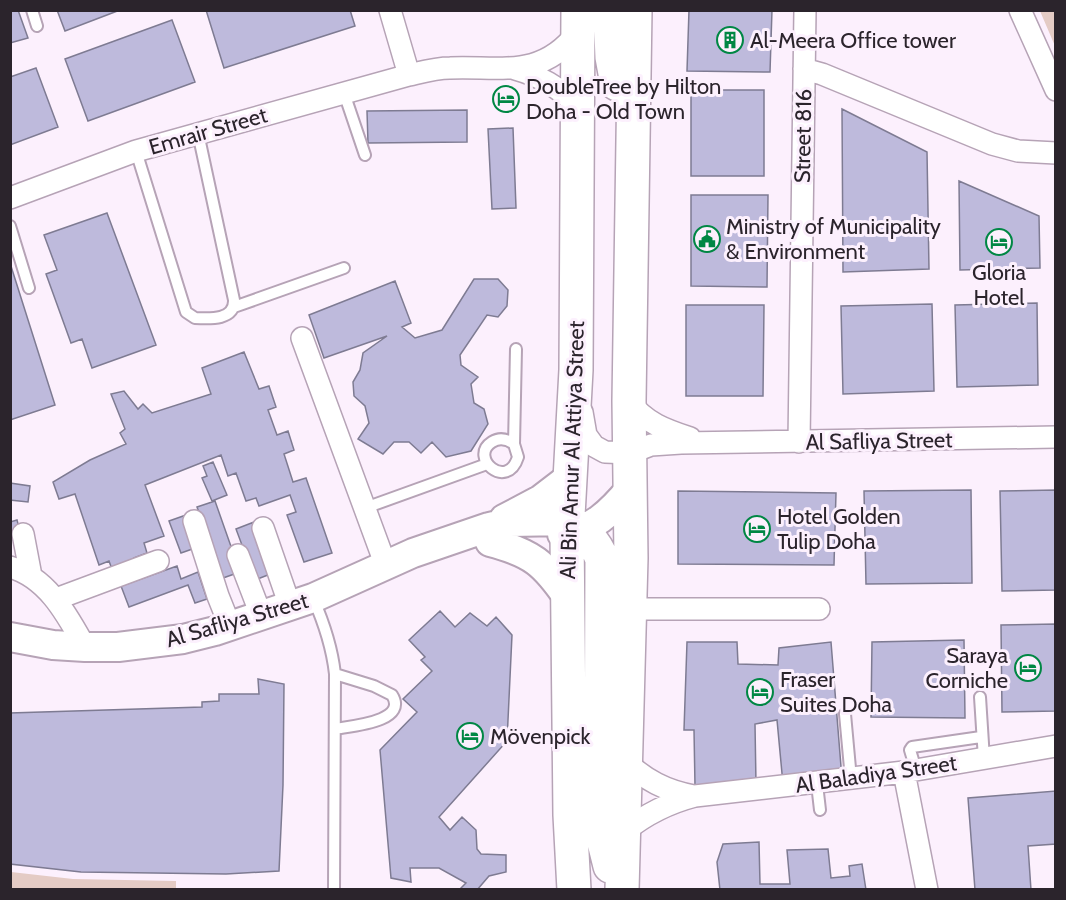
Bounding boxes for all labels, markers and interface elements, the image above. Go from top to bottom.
building icon: Al-Meera Office tower [715,25,745,55]
place label: Al-Meera Office tower [750,27,956,54]
place label: DoubleTree by Hilton Doha - Old Town [526,73,721,125]
hotel icon: DoubleTree by Hilton Doha - Old Town [491,84,521,114]
street label: Street 816 [789,89,817,183]
street label: Emrair Street [146,101,271,161]
place label: Ministry of Municipality & Environment [726,213,941,265]
public building icon: Ministry of Municipality & Environment [692,224,722,254]
hotel icon: Gloria Hotel [984,227,1014,257]
place label: Gloria Hotel [972,259,1026,311]
street label: Ali Bin Amur Al Attiya Street [554,320,590,580]
street label: Al Safliya Street [805,426,953,456]
place label: Hotel Golden Tulip Doha [777,503,901,555]
hotel icon: Hotel Golden Tulip Doha [742,514,772,544]
street label: Al Safliya Street [163,587,312,653]
place label: Saraya Corniche [926,642,1008,694]
hotel icon: Saraya Corniche [1013,653,1043,683]
place label: Fraser Suites Doha [780,666,892,718]
hotel icon: Fraser Suites Doha [745,677,775,707]
hotel icon: Mövenpick [455,721,485,751]
place label: Mövenpick [490,723,591,750]
street label: Al Baladiya Street [793,749,959,799]

